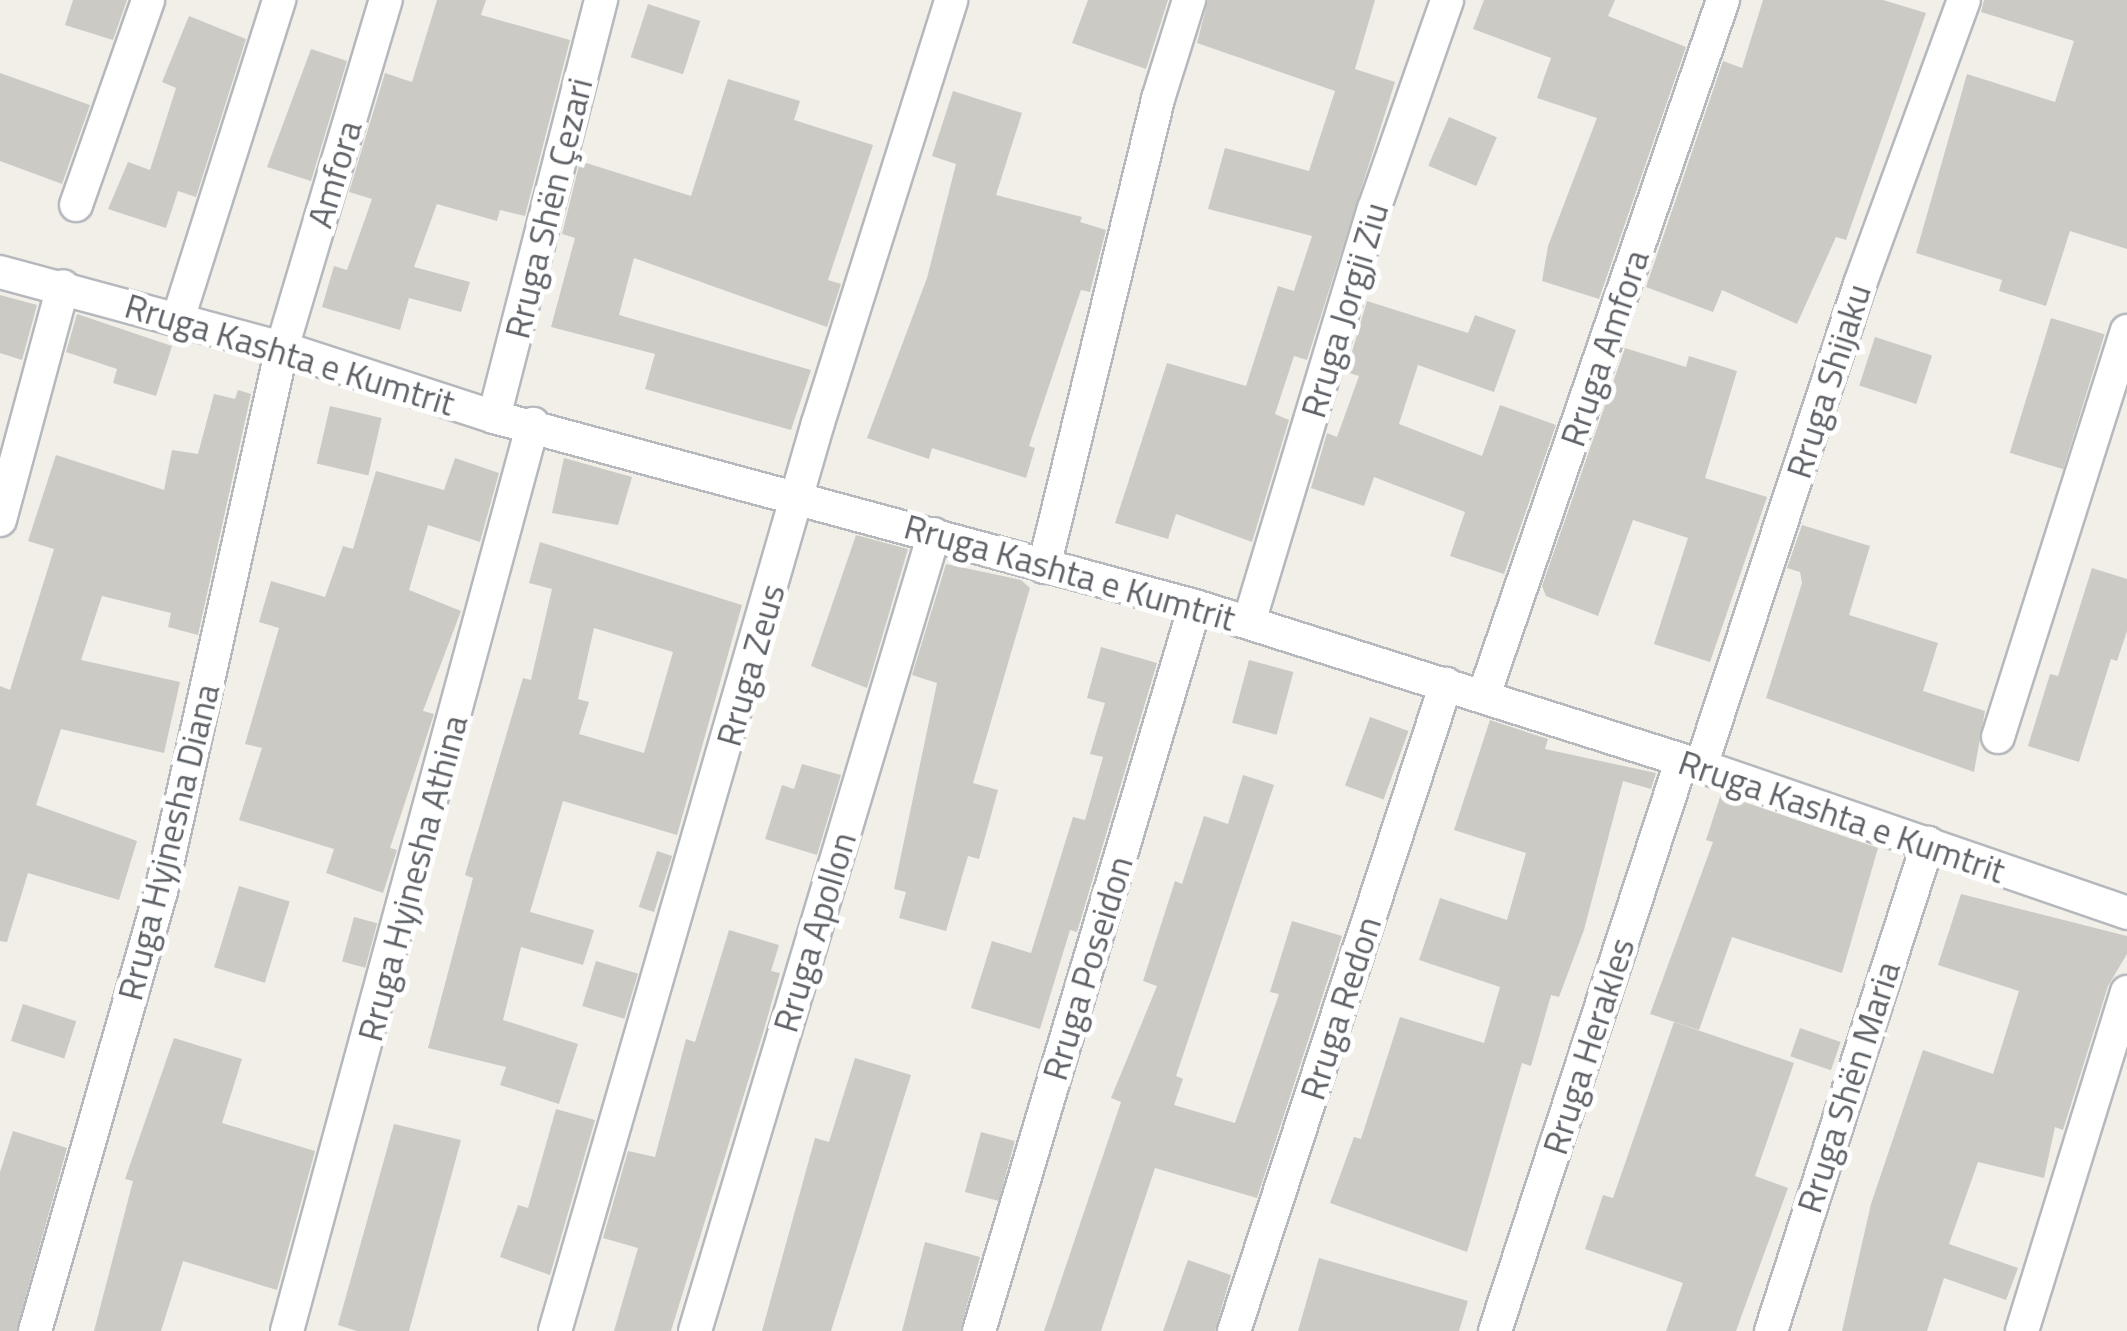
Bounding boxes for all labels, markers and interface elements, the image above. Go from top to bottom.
street label: Rruga Shën Çezari [495,73,601,343]
street label: Amfora [298,115,370,233]
street label: Rruga Jorgji Ziu [1291,197,1397,423]
street label: Rruga Amfora [1551,244,1657,452]
street label: Rruga Shijaku [1777,279,1879,483]
street label: Rruga Kashta e Kumtrit [120,284,460,424]
street label: Rruga Kashta e Kumtrit [900,505,1240,639]
street label: Rruga Zeus [707,579,793,751]
street label: Rruga Hyjnesha Diana [108,679,228,1005]
street label: Rruga Hyjnesha Athina [348,710,476,1046]
street label: Rruga Kashta e Kumtrit [1673,740,2011,892]
street label: Rruga Apollon [764,827,864,1037]
street label: Rruga Poseidon [1033,851,1141,1085]
street label: Rruga Redon [1291,911,1389,1105]
street label: Rruga Herakles [1533,932,1643,1160]
street label: Rruga Shën Maria [1788,956,1908,1218]

